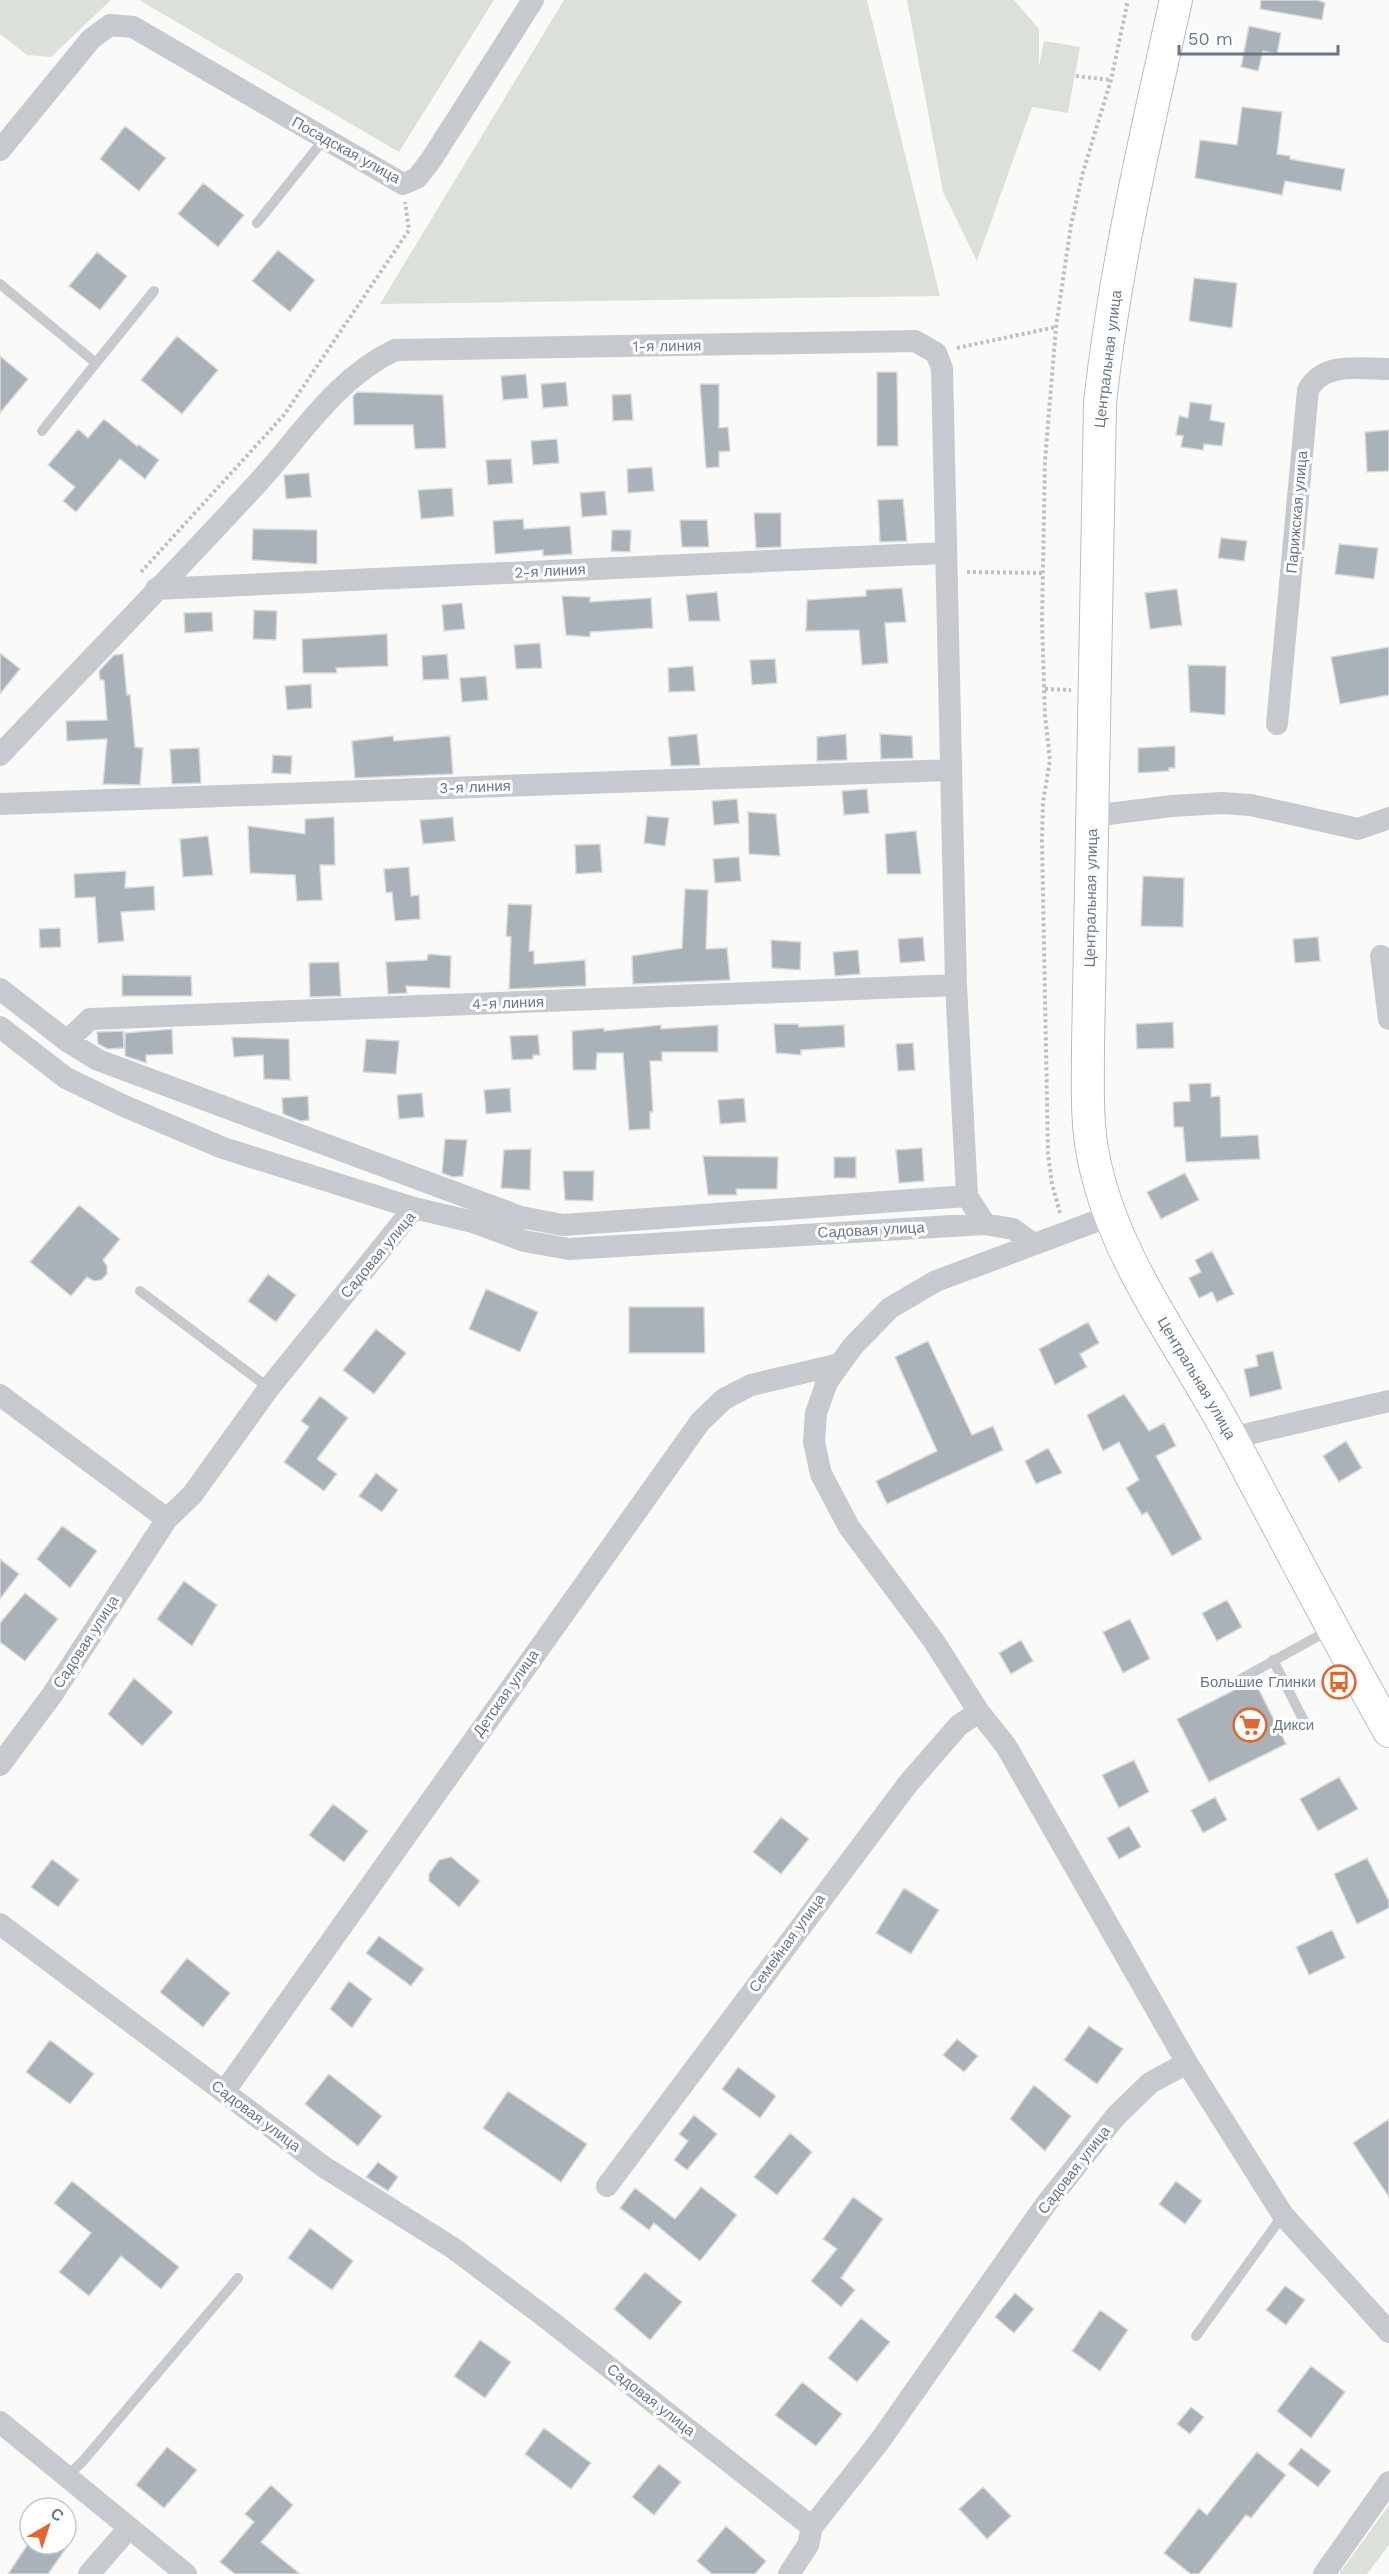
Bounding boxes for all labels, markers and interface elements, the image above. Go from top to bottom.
scale bar [1179,18,1338,56]
text: 50 m [1188,28,1233,49]
street label: Посадская улица [289,113,404,188]
street label: Центральная улица [1091,288,1125,429]
street label: 1-я линия [633,336,701,356]
street label: Парижская улица [1283,449,1311,574]
street label: 2-я линия [514,560,586,582]
street label: 3-я линия [439,777,511,797]
street label: Центральная улица [1081,828,1101,968]
street label: 4-я линия [472,993,544,1013]
street label: Садовая улица [337,1208,420,1302]
street label: Садовая улица [817,1218,926,1242]
street label: Центральная улица [1153,1314,1240,1443]
street label: Садовая улица [49,1592,123,1692]
street label: Детская улица [469,1646,543,1740]
bus stop icon: Большие Глинки [1321,1664,1357,1700]
place label: Большие Глинки [1200,1673,1316,1691]
supermarket icon: Дикси [1232,1707,1268,1743]
place label: Дикси [1273,1716,1314,1734]
street label: Семейная улица [745,1890,829,1996]
street label: Садовая улица [208,2077,305,2156]
street label: Садовая улица [1034,2122,1114,2218]
street label: Садовая улица [603,2360,699,2440]
north arrow [18,2496,78,2556]
text: С [47,2504,68,2526]

